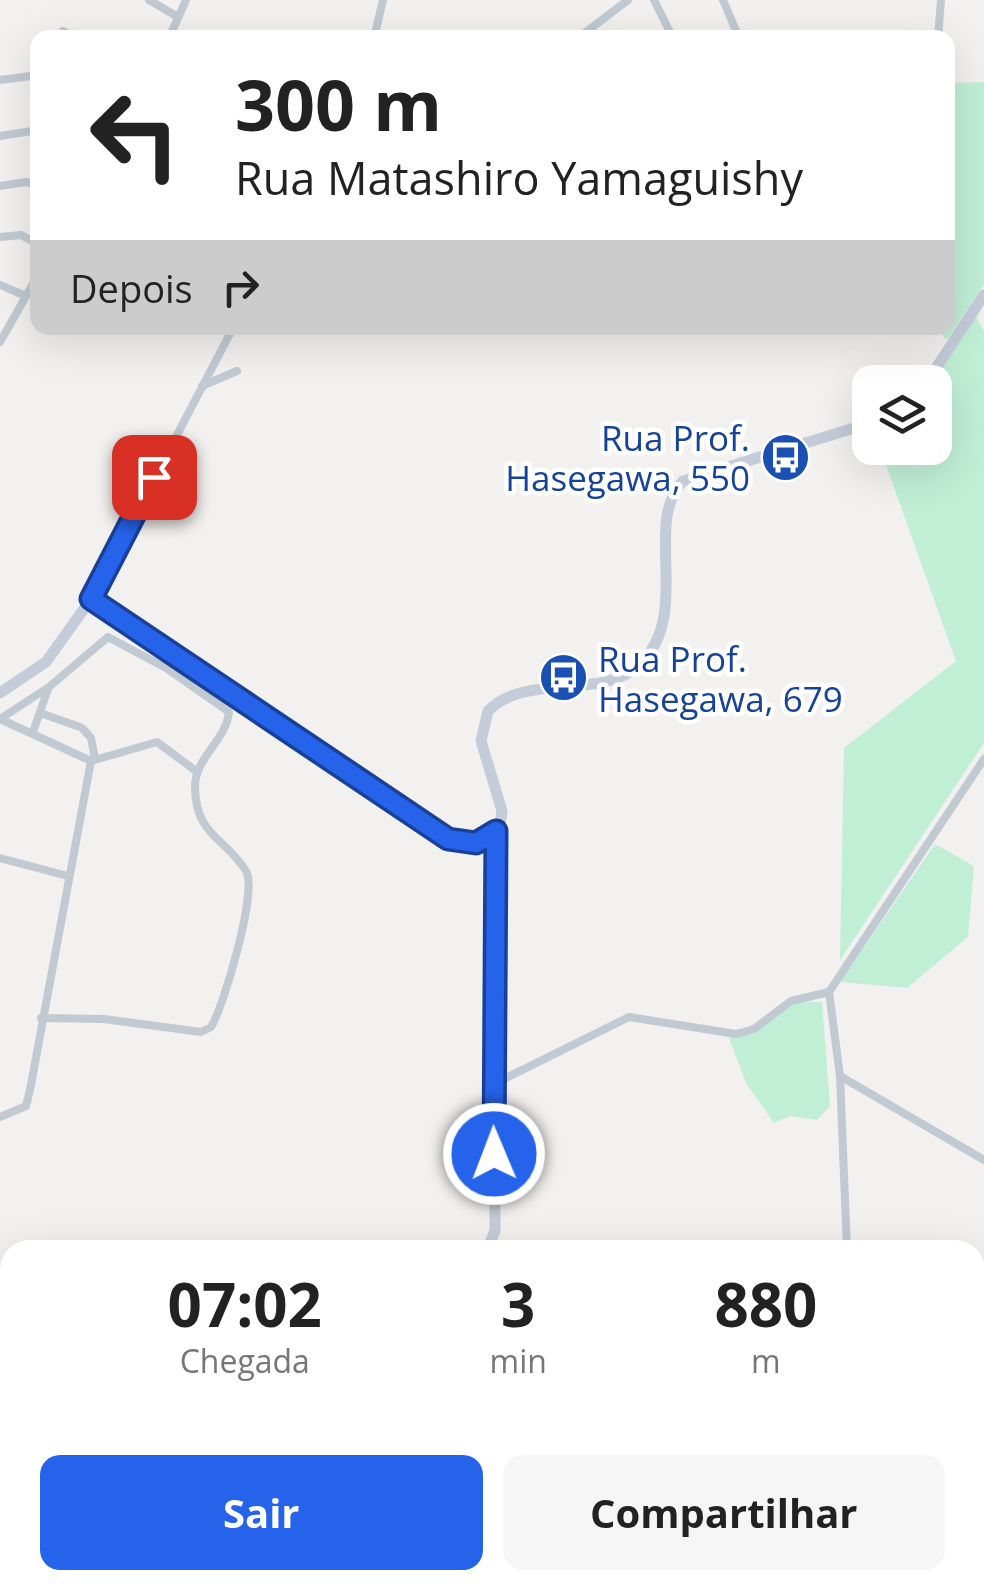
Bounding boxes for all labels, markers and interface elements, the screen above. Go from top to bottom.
text: 300 m [235,56,442,152]
icon: left [70,70,200,200]
text: Rua Matashiro Yamaguishy [235,147,803,208]
icon: right [213,260,268,315]
text: Depois [70,262,193,314]
map controls [852,365,952,465]
button: layers [852,365,952,465]
place label: Rua Prof. Hasegawa, 550 [505,414,750,501]
bus stop icon: Rua Prof. Hasegawa, 550 [759,431,811,483]
pin [112,435,197,520]
icon: arrive [127,450,182,505]
place label: Rua Prof. Hasegawa, 679 [598,635,843,722]
bus stop icon: Rua Prof. Hasegawa, 679 [537,652,589,704]
position arrow [442,1102,546,1206]
text: 07:02 [168,1263,322,1345]
text: 3 [501,1263,535,1345]
text: 880 [714,1263,817,1345]
text: Chegada [180,1339,310,1382]
text: min [490,1339,547,1382]
text: m [751,1339,781,1382]
button: Sair [40,1455,483,1570]
button: Compartilhar [503,1455,945,1570]

